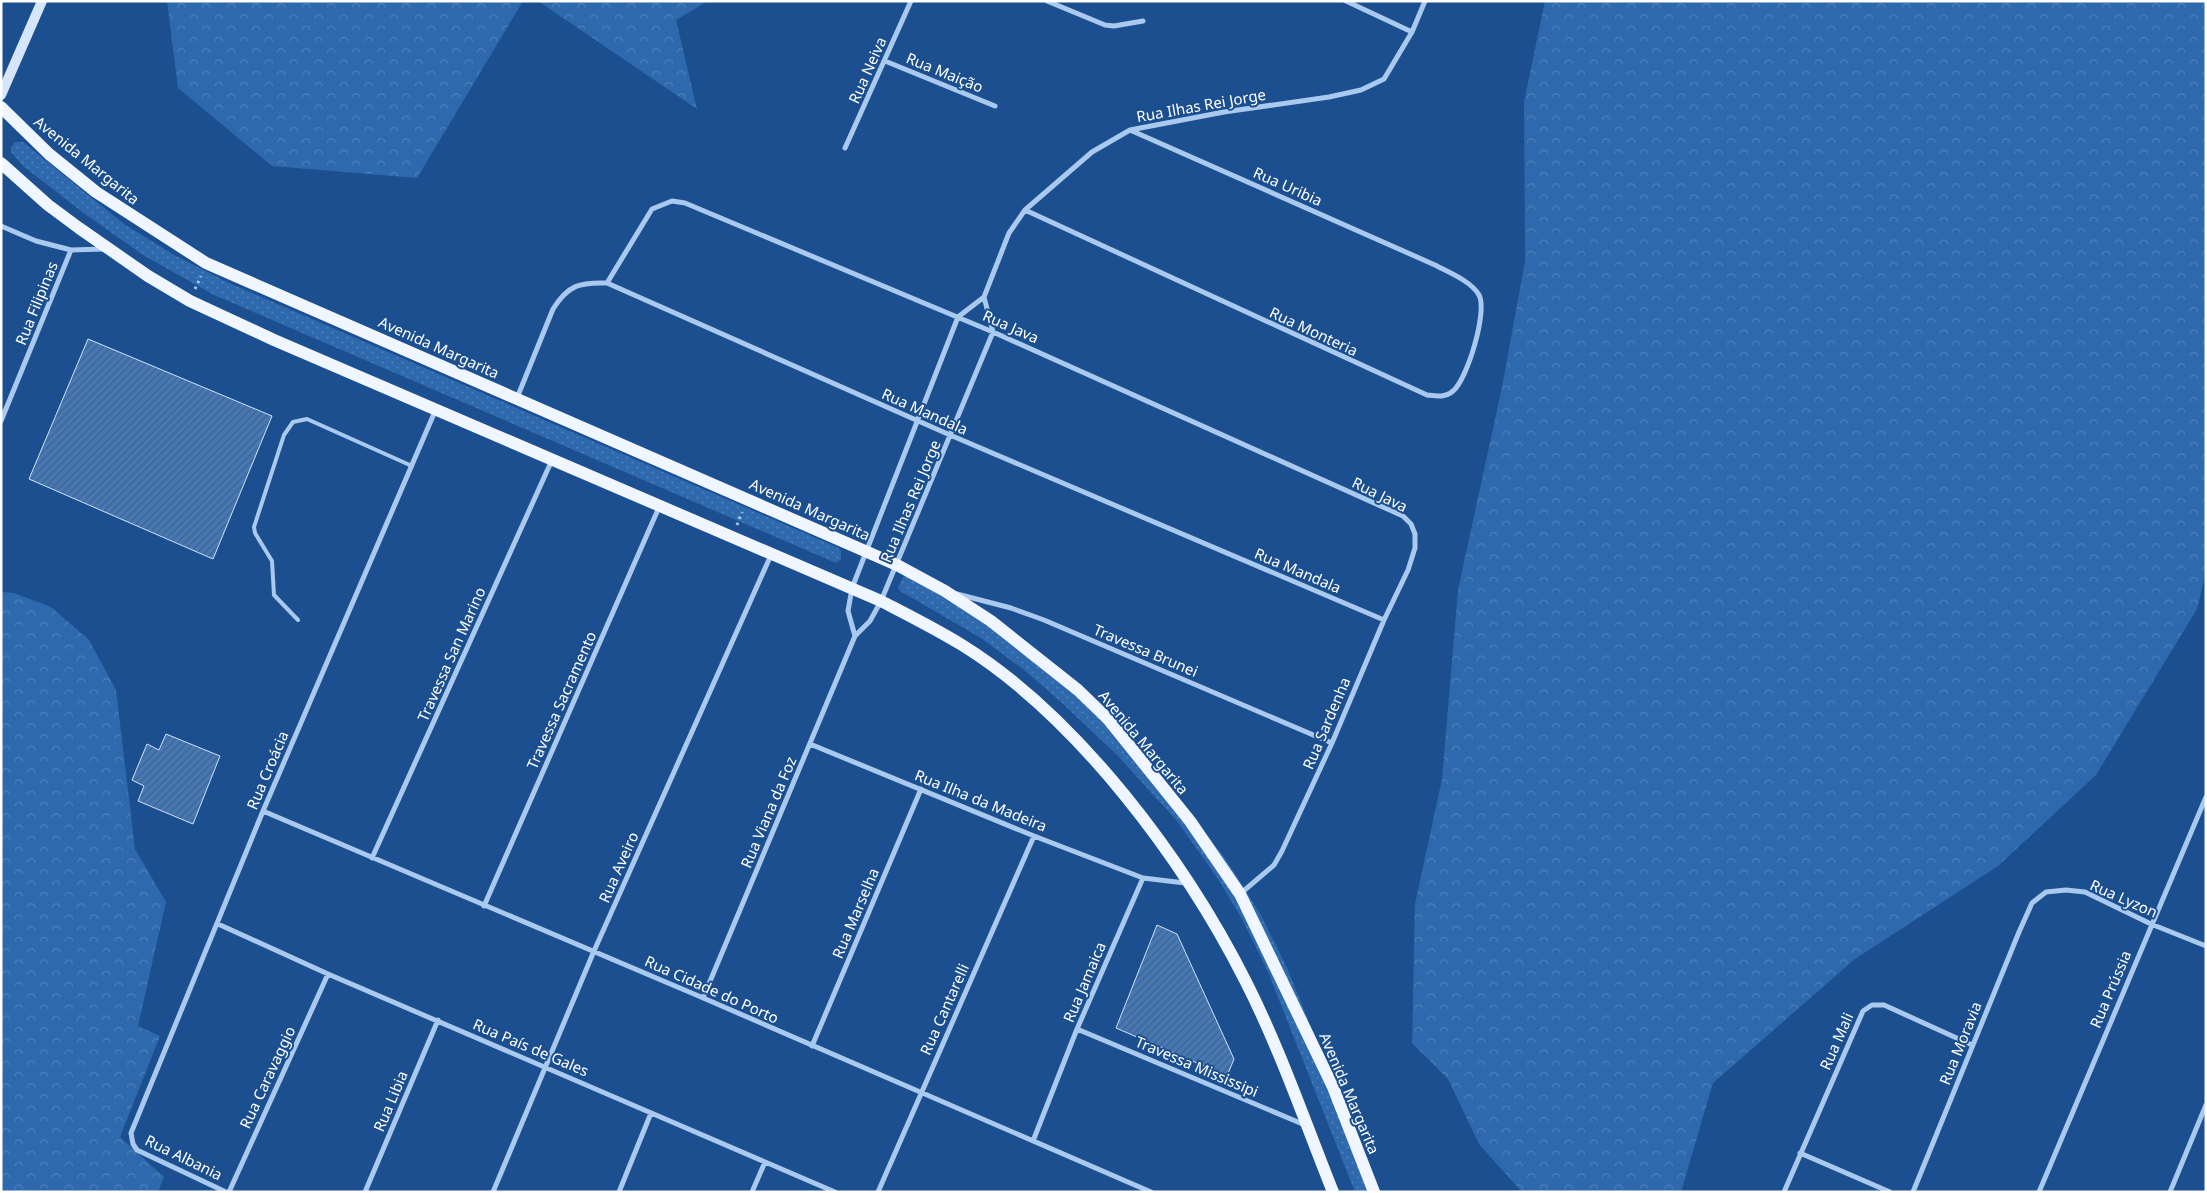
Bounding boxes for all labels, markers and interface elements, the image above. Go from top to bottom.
street label: Rua Neiva [843,34,891,106]
street label: Rua Maição [903,47,987,97]
street label: Rua Ilhas Rei Jorge [1135,84,1267,126]
street label: Avenida Margarita [30,111,144,209]
street label: Rua Uribia [1250,162,1326,210]
street label: Rua Filipinas [10,258,62,348]
street label: Rua Monteria [1267,302,1361,360]
street label: Rua Java [980,305,1042,347]
street label: Avenida Margarita [376,311,502,383]
street label: Rua Mandala [879,383,971,439]
street label: Rua Ilhas Rei Jorge [875,437,945,565]
street label: Rua Java [1349,472,1411,516]
street label: Avenida Margarita [747,473,873,545]
street label: Rua Mandala [1252,543,1344,597]
street label: Travessa San Marino [412,584,490,724]
street label: Travessa Brunei [1091,619,1201,681]
street label: Travessa Sacramento [522,628,600,772]
street label: Rua Sardenha [1298,674,1354,772]
street label: Avenida Margarita [1095,686,1193,798]
street label: Rua Croácia [242,728,292,812]
street label: Rua Viana da Foz [736,753,800,871]
street label: Rua Ilha da Madeira [912,764,1050,836]
street label: Rua Aveiro [594,828,642,906]
street label: Rua Marselha [827,865,883,961]
street label: Rua Lyzon [2087,874,2161,922]
street label: Rua Jamaica [1058,939,1110,1025]
street label: Rua Prússia [2085,947,2135,1031]
street label: Rua Cidade do Porto [642,950,782,1028]
street label: Rua Cantarelli [915,960,973,1058]
street label: Rua Moravia [1934,999,1986,1087]
street label: Rua Mali [1815,1009,1857,1073]
street label: Rua País de Gales [470,1014,592,1080]
street label: Rua Caravaggio [235,1023,299,1131]
street label: Avenida Margarita [1315,1029,1385,1157]
street label: Travessa Mississipi [1132,1031,1262,1101]
street label: Rua Libia [368,1068,412,1134]
street label: Rua Albania [142,1130,226,1184]

